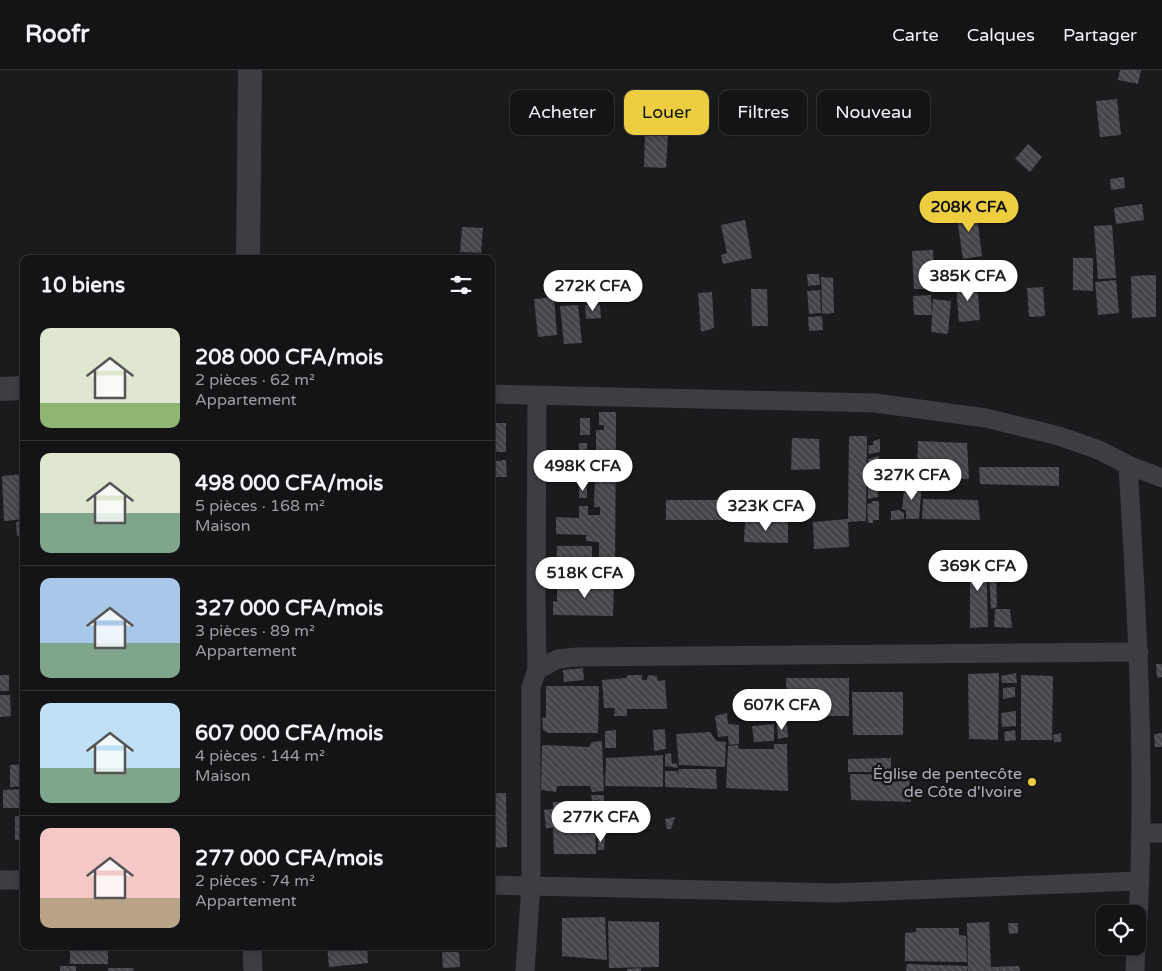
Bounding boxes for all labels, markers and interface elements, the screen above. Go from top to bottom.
text: Roofr [25,20,90,49]
text: Carte [892,24,939,46]
text: Calques [967,24,1035,46]
text: Partager [1063,24,1137,46]
chip: Acheter [510,90,614,135]
chip: Louer [624,90,709,135]
chip: Filtres [719,90,807,135]
chip: Nouveau [817,90,930,135]
pin: 208K CFA [917,190,1021,233]
text: 208K CFA [931,197,1007,217]
pin: 385K CFA [916,260,1020,302]
text: 385K CFA [930,266,1006,286]
pin: 272K CFA [541,270,645,312]
icon: filters [447,271,475,299]
text: 10 biens [40,273,125,298]
text: 272K CFA [555,276,631,296]
text: 208 000 CFA/mois [195,345,383,370]
icon: home [80,348,140,408]
text: 2 pièces · 62 m² [195,370,315,390]
text: Appartement [195,390,297,410]
pin: 498K CFA [531,450,635,492]
text: 498K CFA [545,456,621,476]
pin: 327K CFA [860,458,964,501]
text: 327K CFA [874,465,950,485]
text: 498 000 CFA/mois [195,471,383,496]
icon: home [80,473,140,533]
pin: 323K CFA [714,490,818,532]
text: 5 pièces · 168 m² [195,496,325,516]
text: 323K CFA [728,496,804,516]
text: Maison [195,516,251,536]
pin: 369K CFA [926,550,1030,592]
pin: 518K CFA [533,556,637,599]
text: 369K CFA [940,556,1016,576]
text: 518K CFA [547,563,623,583]
text: 327 000 CFA/mois [195,596,383,621]
icon: home [80,598,140,658]
text: 3 pièces · 89 m² [195,621,315,641]
text: Appartement [195,641,297,661]
pin: 607K CFA [730,688,834,731]
text: 607K CFA [744,695,820,715]
text: 607 000 CFA/mois [195,721,383,746]
icon: home [80,723,140,783]
text: 4 pièces · 144 m² [195,746,325,766]
place label: Église de pentecôte de Côte d'Ivoire [873,764,1022,802]
text: Maison [195,766,251,786]
marker: Église de pentecôte de Côte d'Ivoire [1026,776,1038,788]
pin: 277K CFA [549,800,653,843]
text: 277K CFA [563,807,639,827]
text: 277 000 CFA/mois [195,846,383,871]
icon: home [80,848,140,908]
text: 2 pièces · 74 m² [195,871,315,891]
text: Appartement [195,891,297,911]
map controls [1096,905,1146,955]
button: locate [1096,905,1146,955]

